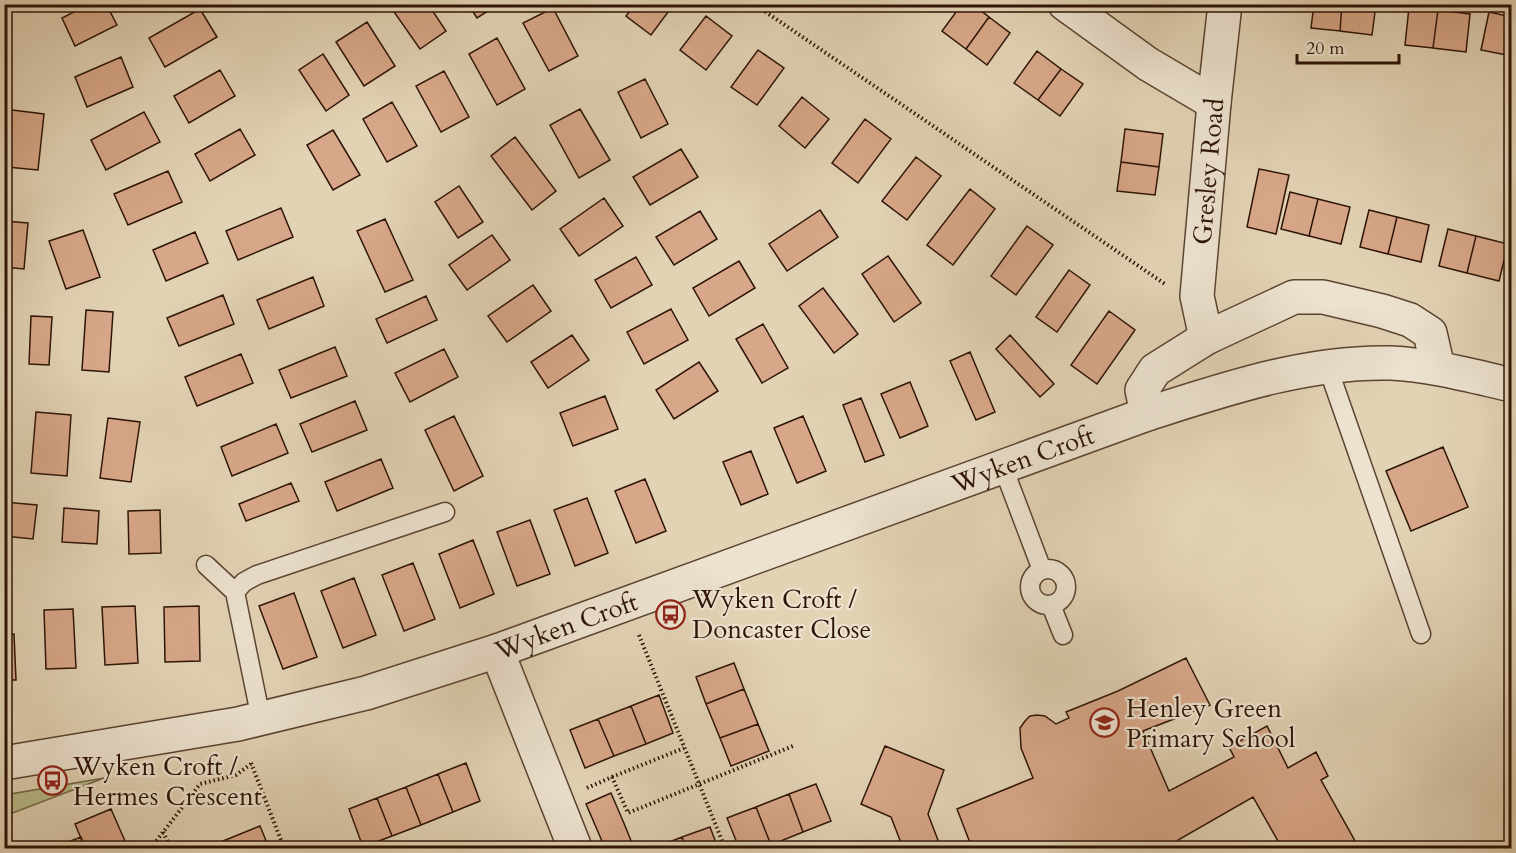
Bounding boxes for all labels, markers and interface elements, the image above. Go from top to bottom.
scale bar [1297,27,1399,65]
text: 20 m [1306,36,1345,61]
street label: Gresley Road [1184,97,1232,246]
street label: Wyken Croft [945,417,1099,502]
place label: Wyken Croft / Doncaster Close [691,582,871,647]
street label: Wyken Croft [489,584,642,668]
bus stop icon: Wyken Croft / Doncaster Close [655,598,687,630]
place label: Henley Green Primary School [1126,691,1296,756]
school or university icon: Henley Green Primary School [1089,707,1121,739]
place label: Wyken Croft / Hermes Crescent [72,749,262,814]
bus stop icon: Wyken Croft / Hermes Crescent [36,765,68,797]

